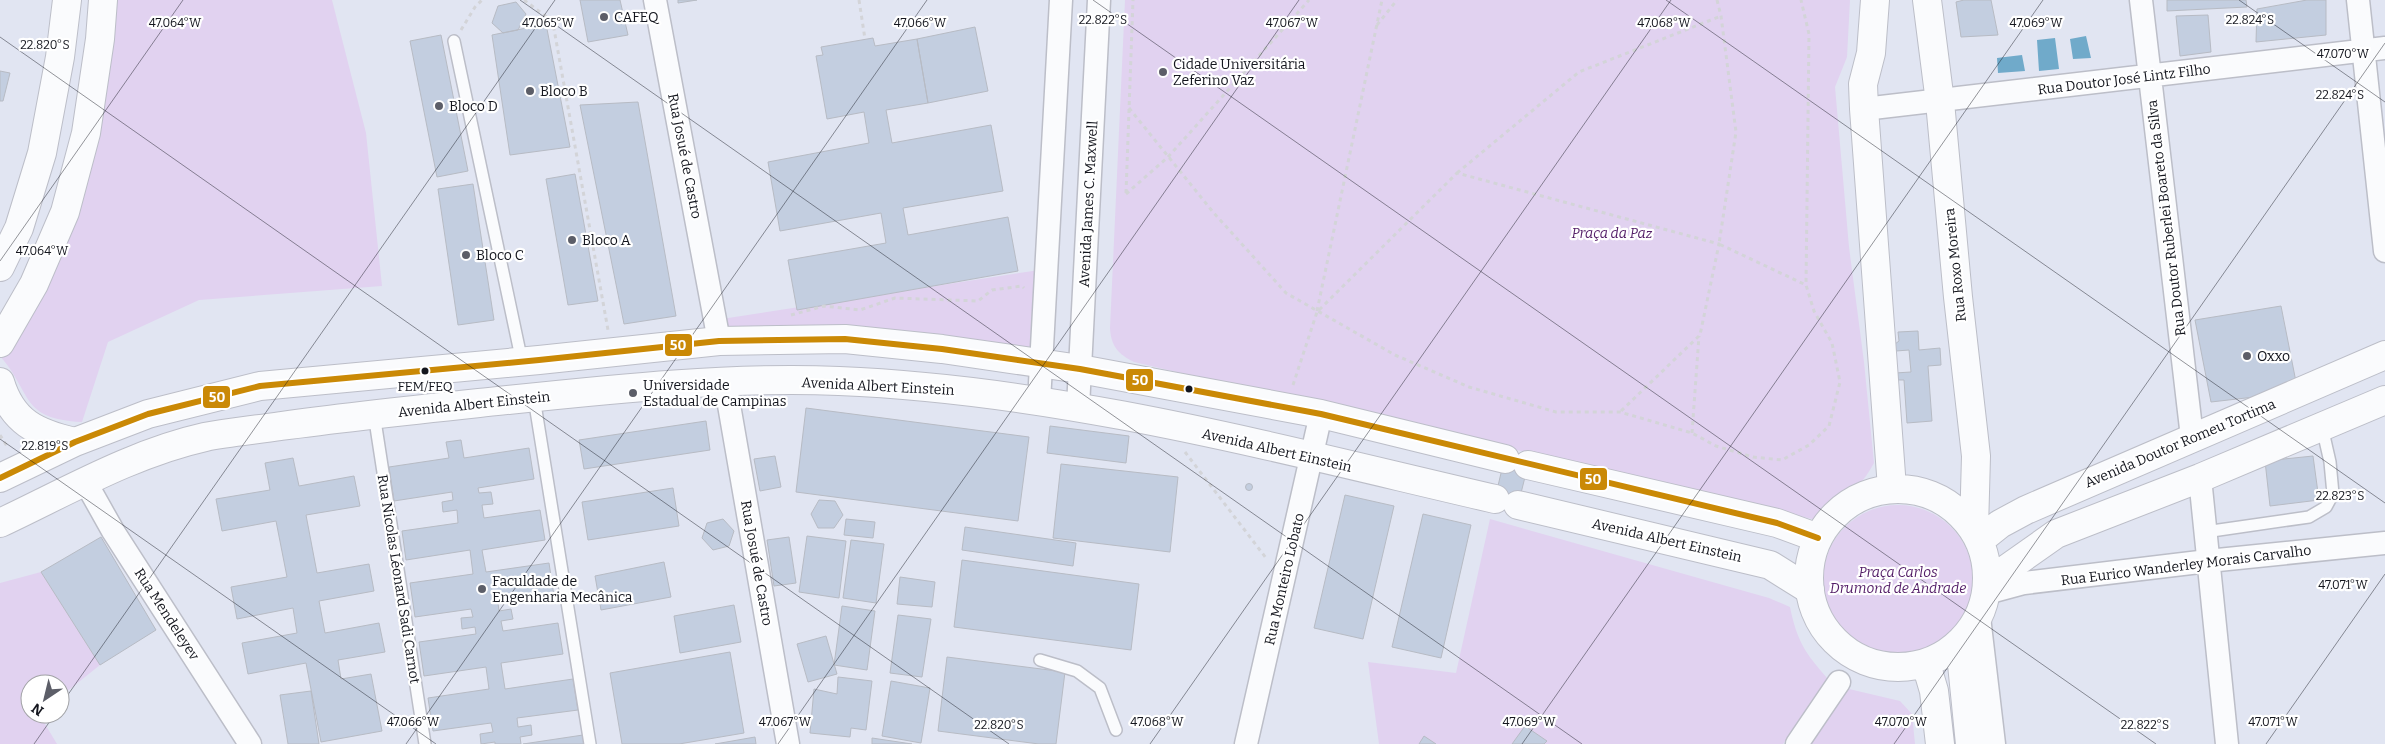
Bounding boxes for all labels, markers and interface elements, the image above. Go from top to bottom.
place label: CAFEQ [614,9,660,26]
marker: CAFEQ [598,11,610,23]
text: 22.822°S [1079,13,1127,27]
text: 22.824°S [2226,13,2274,27]
text: 47.064°W [149,16,202,30]
text: 47.065°W [522,16,575,30]
text: 47.066°W [894,16,947,30]
text: 47.067°W [1266,16,1319,30]
text: 47.068°W [1637,16,1691,30]
text: 47.069°W [2010,16,2063,30]
text: 22.820°S [20,38,70,52]
text: 47.070°W [2317,47,2370,61]
place label: Cidade Universitária Zeferino Vaz [1173,56,1306,89]
street label: Rua Doutor José Lintz Filho [2037,60,2212,99]
marker: Cidade Universitária Zeferino Vaz [1157,66,1169,78]
place label: Bloco B [540,83,588,100]
marker: Bloco B [524,85,536,97]
text: 22.824°S [2316,88,2364,102]
street label: Rua Josué de Castro [664,92,705,220]
place label: Bloco D [449,98,498,115]
street label: Rua Doutor Ruberlei Boareto da Silva [2144,99,2189,337]
marker: Bloco D [433,100,445,112]
street label: Avenida James C. Maxwell [1076,120,1101,288]
street label: Rua Roxo Moreira [1941,207,1970,323]
park label: Praça da Paz [1572,225,1653,242]
place label: Bloco A [582,232,631,249]
marker: Bloco A [566,234,578,246]
text: 47.064°W [16,244,69,258]
place label: Bloco C [476,247,524,264]
marker: Bloco C [460,249,472,261]
line badge: 50 [664,333,693,357]
text: 50 [670,337,686,354]
place label: Oxxo [2257,348,2290,365]
marker: Oxxo [2241,350,2253,362]
marker: FEM/FEQ [420,366,430,376]
line badge: 50 [1125,368,1154,392]
text: 50 [1132,372,1148,389]
street label: Avenida Albert Einstein [801,374,955,399]
place label: Universidade Estadual de Campinas [643,377,786,410]
place label: FEM/FEQ [397,379,454,394]
unlabelled marker [1184,384,1194,394]
line badge: 50 [202,385,231,409]
marker: Universidade Estadual de Campinas [627,387,639,399]
street label: Avenida Albert Einstein [397,388,551,421]
text: 50 [209,389,225,406]
street label: Avenida Doutor Romeu Tortima [2082,395,2278,491]
street label: Avenida Albert Einstein [1200,425,1354,476]
text: 22.819°S [21,439,69,453]
line badge: 50 [1579,467,1608,491]
text: 50 [1585,471,1601,488]
street label: Rua Nicolas Léonard Sadi Carnot [374,473,423,685]
text: 22.823°S [2316,489,2364,503]
street label: Rua Josué de Castro [737,499,776,627]
street label: Rua Monteiro Lobato [1261,511,1308,647]
street label: Avenida Albert Einstein [1590,515,1744,566]
street label: Rua Eurico Wanderley Morais Carvalho [2060,542,2312,589]
park label: Praça Carlos Drumond de Andrade [1830,564,1966,597]
street label: Rua Mendeleyev [131,565,203,664]
place label: Faculdade de Engenharia Mecânica [492,573,633,606]
text: 47.071°W [2318,578,2368,592]
marker: Faculdade de Engenharia Mecânica [476,583,488,595]
north arrow [20,674,70,724]
text: N [28,699,47,719]
text: 47.066°W [387,715,440,729]
text: 47.067°W [759,715,812,729]
text: 47.068°W [1130,715,1184,729]
text: 47.069°W [1503,715,1556,729]
text: 47.070°W [1875,715,1928,729]
text: 47.071°W [2248,715,2298,729]
text: 22.820°S [974,718,1024,732]
text: 22.822°S [2121,718,2169,732]

